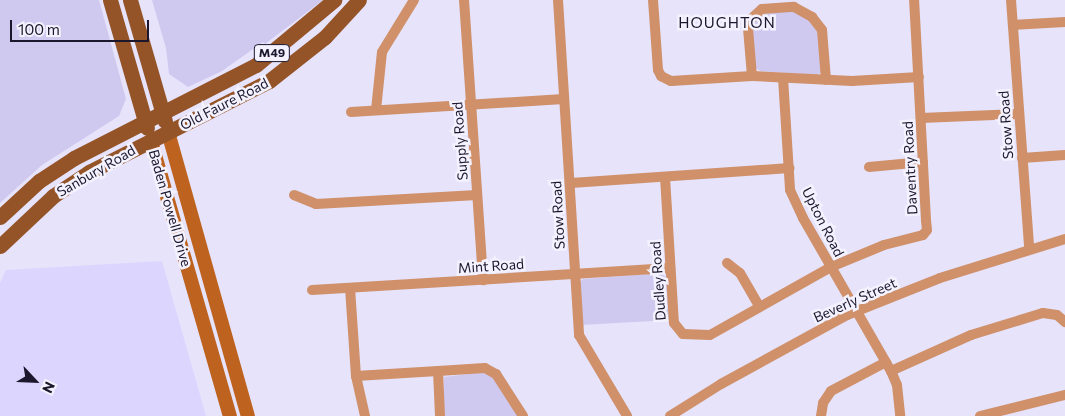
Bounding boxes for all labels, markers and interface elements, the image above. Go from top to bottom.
scale bar [12,10,151,42]
district label: HOUGHTON [677,14,777,32]
text: 100 m [18,20,60,38]
road number: M49 [253,44,291,62]
street label: Old Faure Road [177,75,271,133]
street label: Stow Road [995,90,1017,160]
street label: Supply Road [449,101,471,181]
street label: Daventry Road [899,121,921,215]
street label: Sanbury Road [54,142,138,200]
street label: Baden Powell Drive [145,147,195,269]
street label: Stow Road [548,180,568,250]
street label: Upton Road [798,184,848,260]
street label: Dudley Road [647,241,669,321]
street label: Mint Road [457,255,525,277]
street label: Beverly Street [811,274,899,326]
north arrow [10,356,60,406]
text: N [39,379,59,396]

